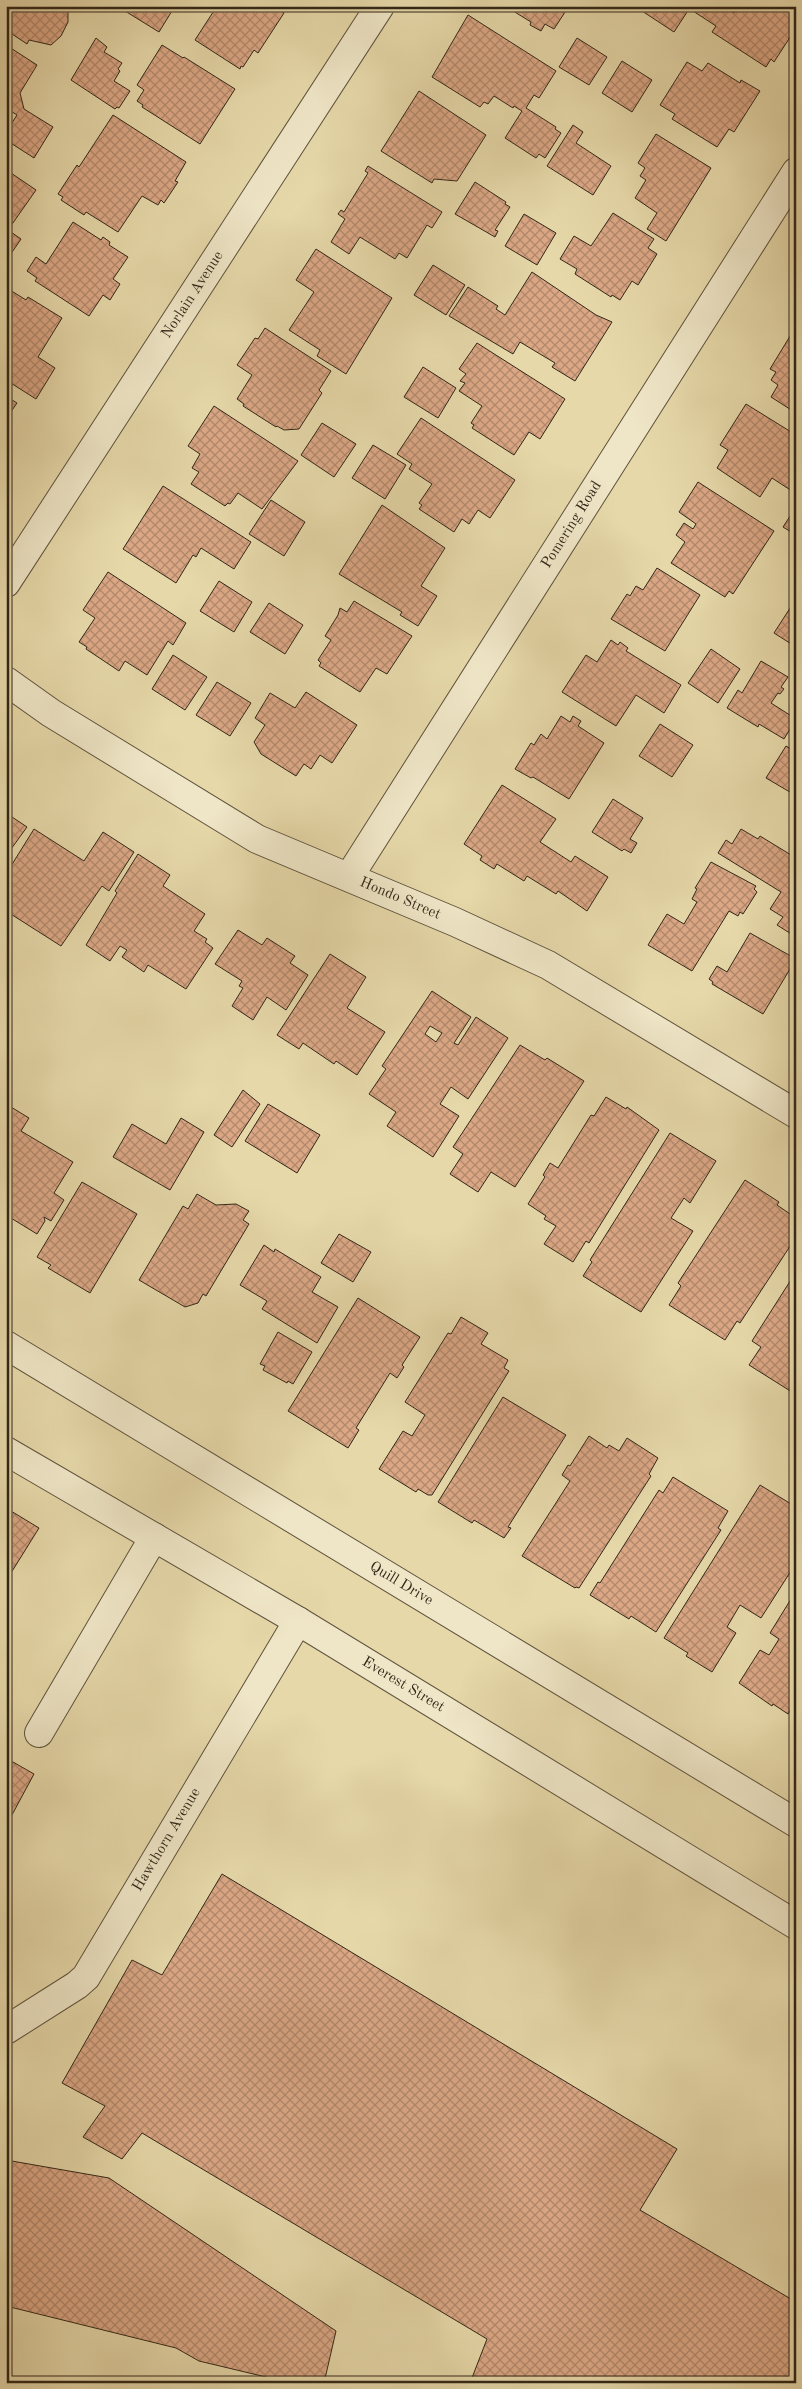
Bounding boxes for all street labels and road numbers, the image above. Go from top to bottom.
street label: Norlain Avenue [159,249,227,341]
street label: Pomering Road [539,479,605,571]
street label: Hondo Street [357,875,443,923]
street label: Quill Drive [367,1559,435,1609]
street label: Everest Street [359,1655,447,1715]
street label: Hawthorn Avenue [130,1786,204,1894]

